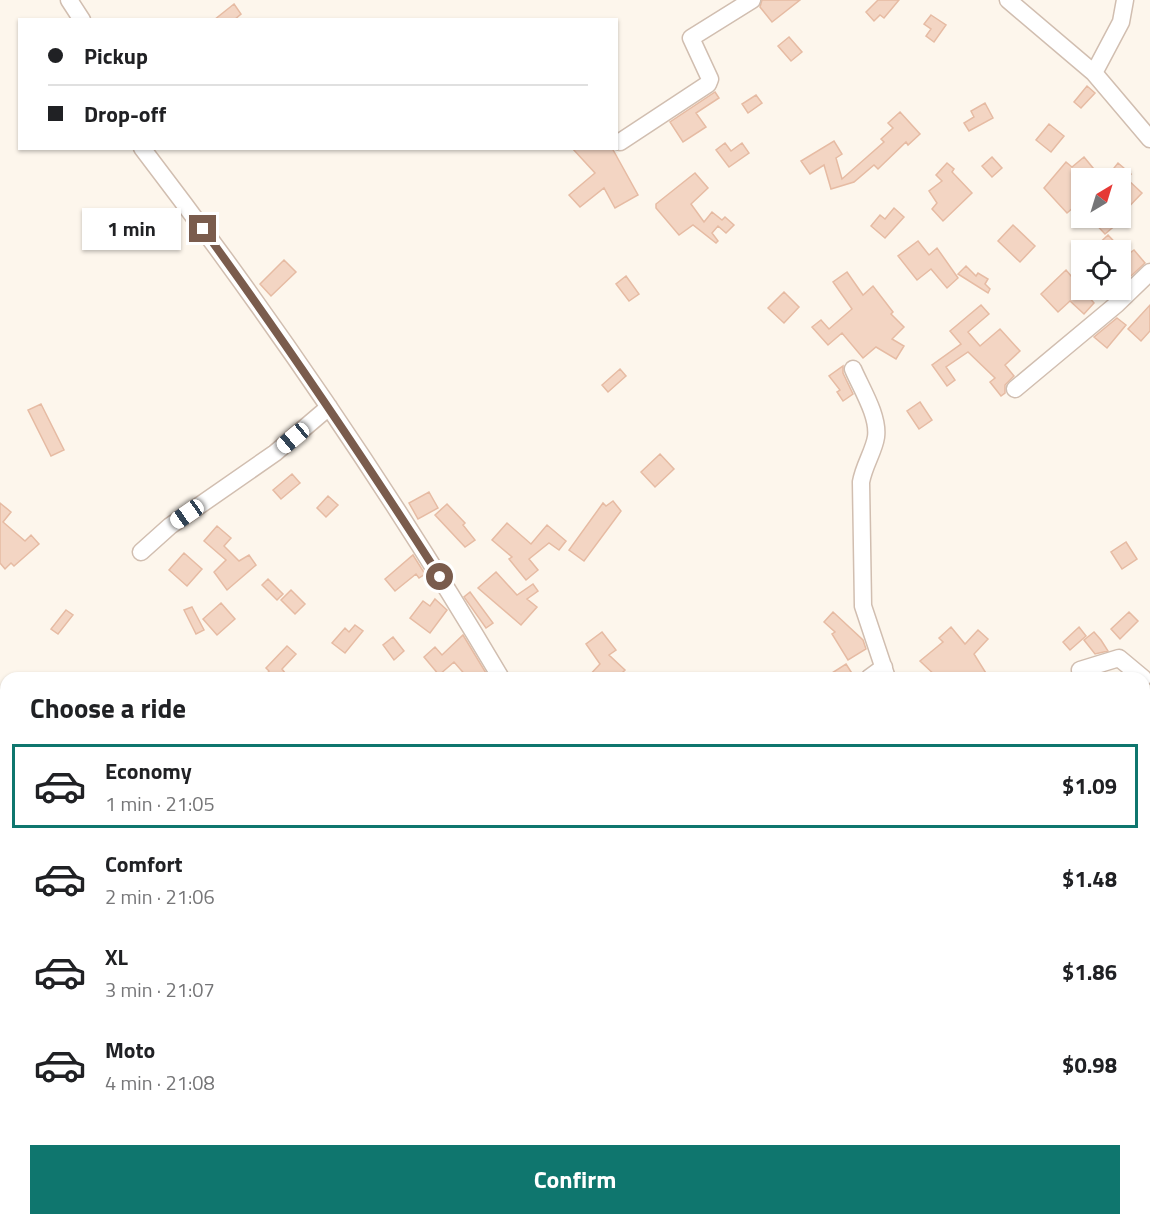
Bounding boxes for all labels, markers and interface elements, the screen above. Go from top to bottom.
text: Pickup [84,39,148,73]
text: Drop-off [84,97,166,131]
north arrow [1071,168,1131,228]
map controls [1071,168,1131,300]
callout: 1 min [83,208,182,250]
text: 1 min [107,213,156,244]
route end [189,215,216,242]
button: locate [1071,240,1131,300]
car [273,420,313,456]
car [167,496,207,532]
route start [426,563,453,590]
text: Choose a ride [30,687,186,728]
text: Economy [105,754,192,788]
icon: car [33,759,87,813]
text: $1.09 [1062,769,1117,803]
text: 1 min · 21:05 [105,788,215,819]
text: Comfort [105,847,183,881]
icon: car [33,852,87,906]
text: $1.48 [1062,862,1117,896]
text: 2 min · 21:06 [105,881,215,912]
text: XL [105,940,128,974]
icon: car [33,945,87,999]
text: $1.86 [1062,955,1117,989]
text: 3 min · 21:07 [105,974,215,1005]
text: Moto [105,1033,155,1067]
icon: car [33,1038,87,1092]
text: $0.98 [1062,1048,1117,1082]
text: 4 min · 21:08 [105,1067,215,1098]
button: Confirm [30,1145,1120,1214]

